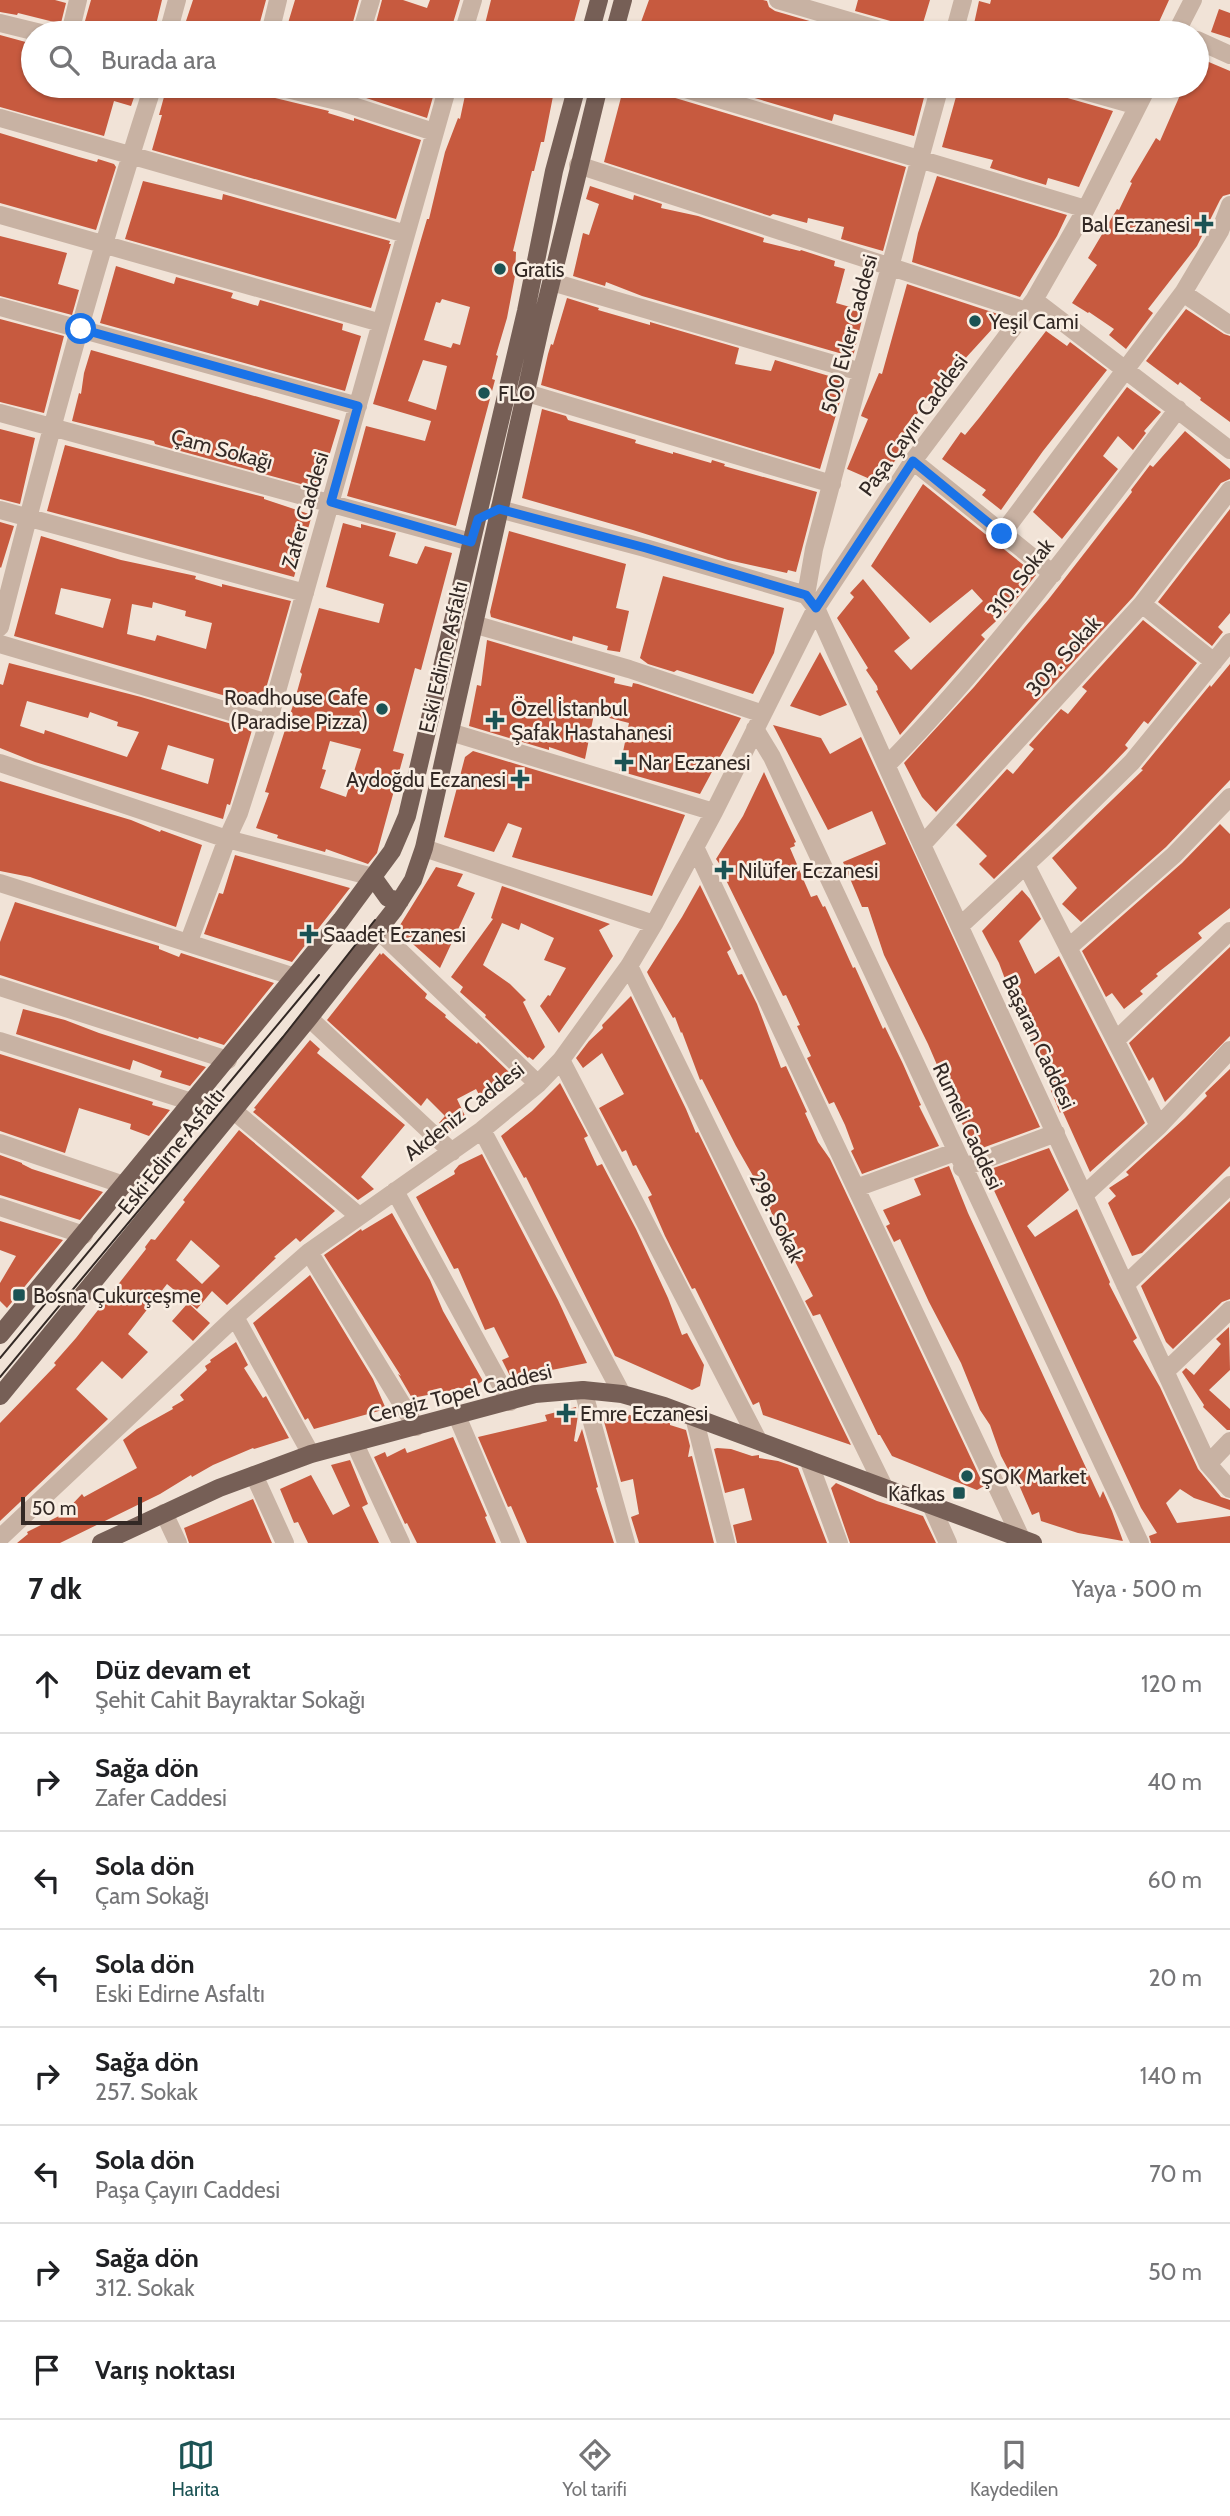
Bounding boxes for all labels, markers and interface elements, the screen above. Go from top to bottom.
search box [21,21,1209,98]
icon: search [45,41,83,79]
text: Burada ara [101,44,216,76]
place label: Bal Eczanesi [1081,212,1190,237]
marker: Bal Eczanesi [1196,216,1212,232]
street label: 500 Evler Caddesi [816,251,882,417]
place label: Gratis [514,257,565,282]
marker: Gratis [492,261,508,277]
place label: Yeşil Cami [988,309,1079,334]
route start [65,313,96,344]
marker: Yeşil Cami [967,313,983,329]
street label: Paşa Çayırı Caddesi [853,349,973,501]
place label: FLO [498,381,535,406]
marker: FLO [476,385,492,401]
street label: Çam Sokağı [168,423,276,475]
street label: Zafer Caddesi [276,449,334,571]
route end [986,518,1017,549]
street label: 310. Sokak [981,533,1059,623]
street label: Eski Edirne Asfaltı [413,579,473,735]
street label: 309. Sokak [1021,610,1106,701]
place label: Roadhouse Cafe (Paradise Pizza) [224,685,368,734]
place label: Özel İstanbul Şafak Hastahanesi [511,696,672,745]
marker: Roadhouse Cafe (Paradise Pizza) [374,701,390,717]
marker: Özel İstanbul Şafak Hastahanesi [485,710,505,730]
place label: Nar Eczanesi [638,750,750,775]
marker: Nar Eczanesi [616,754,632,770]
place label: Aydoğdu Eczanesi [346,767,506,792]
marker: Aydoğdu Eczanesi [512,771,528,787]
place label: Nilüfer Eczanesi [738,858,879,883]
marker: Nilüfer Eczanesi [716,862,732,878]
place label: Saadet Eczanesi [323,922,466,947]
marker: Saadet Eczanesi [301,926,317,942]
street label: Başaran Caddesi [997,971,1081,1113]
street label: Akdeniz Caddesi [399,1056,529,1166]
street label: Rumeli Caddesi [928,1059,1008,1193]
street label: Eski Edirne Asfaltı [113,1083,229,1219]
street label: 298. Sokak [744,1168,810,1267]
place label: Bosna Çukurçeşme [33,1283,201,1308]
marker: Bosna Çukurçeşme [11,1287,27,1303]
street label: Cengiz Topel Caddesi [366,1358,554,1428]
place label: Emre Eczanesi [580,1401,708,1426]
marker: Emre Eczanesi [558,1405,574,1421]
place label: ŞOK Market [981,1464,1086,1489]
marker: ŞOK Market [959,1468,975,1484]
place label: Kafkas [888,1481,945,1506]
marker: Kafkas [951,1485,967,1501]
scale bar [21,1494,142,1526]
text: 50 m [32,1497,76,1520]
text: 7 dk [28,1570,82,1607]
text: Yaya · 500 m [1072,1575,1202,1603]
text: Düz devam et [95,1654,251,1686]
icon: ahead [28,1665,66,1703]
text: 120 m [1141,1670,1202,1698]
text: Şehit Cahit Bayraktar Sokağı [95,1686,365,1714]
text: Sağa dön [95,1752,199,1784]
icon: right [28,1763,66,1801]
text: 40 m [1147,1768,1202,1796]
text: Zafer Caddesi [95,1784,227,1812]
text: Sola dön [95,1850,195,1882]
icon: left [28,1861,66,1899]
text: 60 m [1148,1866,1202,1894]
text: Çam Sokağı [95,1882,209,1910]
text: Sola dön [95,1948,195,1980]
icon: left [28,1959,66,1997]
text: 20 m [1149,1964,1202,1992]
text: Eski Edirne Asfaltı [95,1980,265,2008]
text: Sağa dön [95,2046,199,2078]
icon: right [28,2057,66,2095]
text: 140 m [1140,2062,1202,2090]
text: 257. Sokak [95,2078,198,2106]
text: Sola dön [95,2144,195,2176]
icon: left [28,2155,66,2193]
text: 70 m [1149,2160,1202,2188]
text: Paşa Çayırı Caddesi [95,2176,280,2204]
text: Sağa dön [95,2242,199,2274]
icon: right [28,2253,66,2291]
text: 50 m [1148,2258,1202,2286]
text: 312. Sokak [95,2274,195,2302]
icon: arrive [28,2351,66,2389]
text: Varış noktası [95,2354,236,2386]
tab: Harita [172,2436,219,2501]
tab: Yol tarifi [563,2436,627,2501]
tab: Kaydedilen [970,2436,1058,2501]

